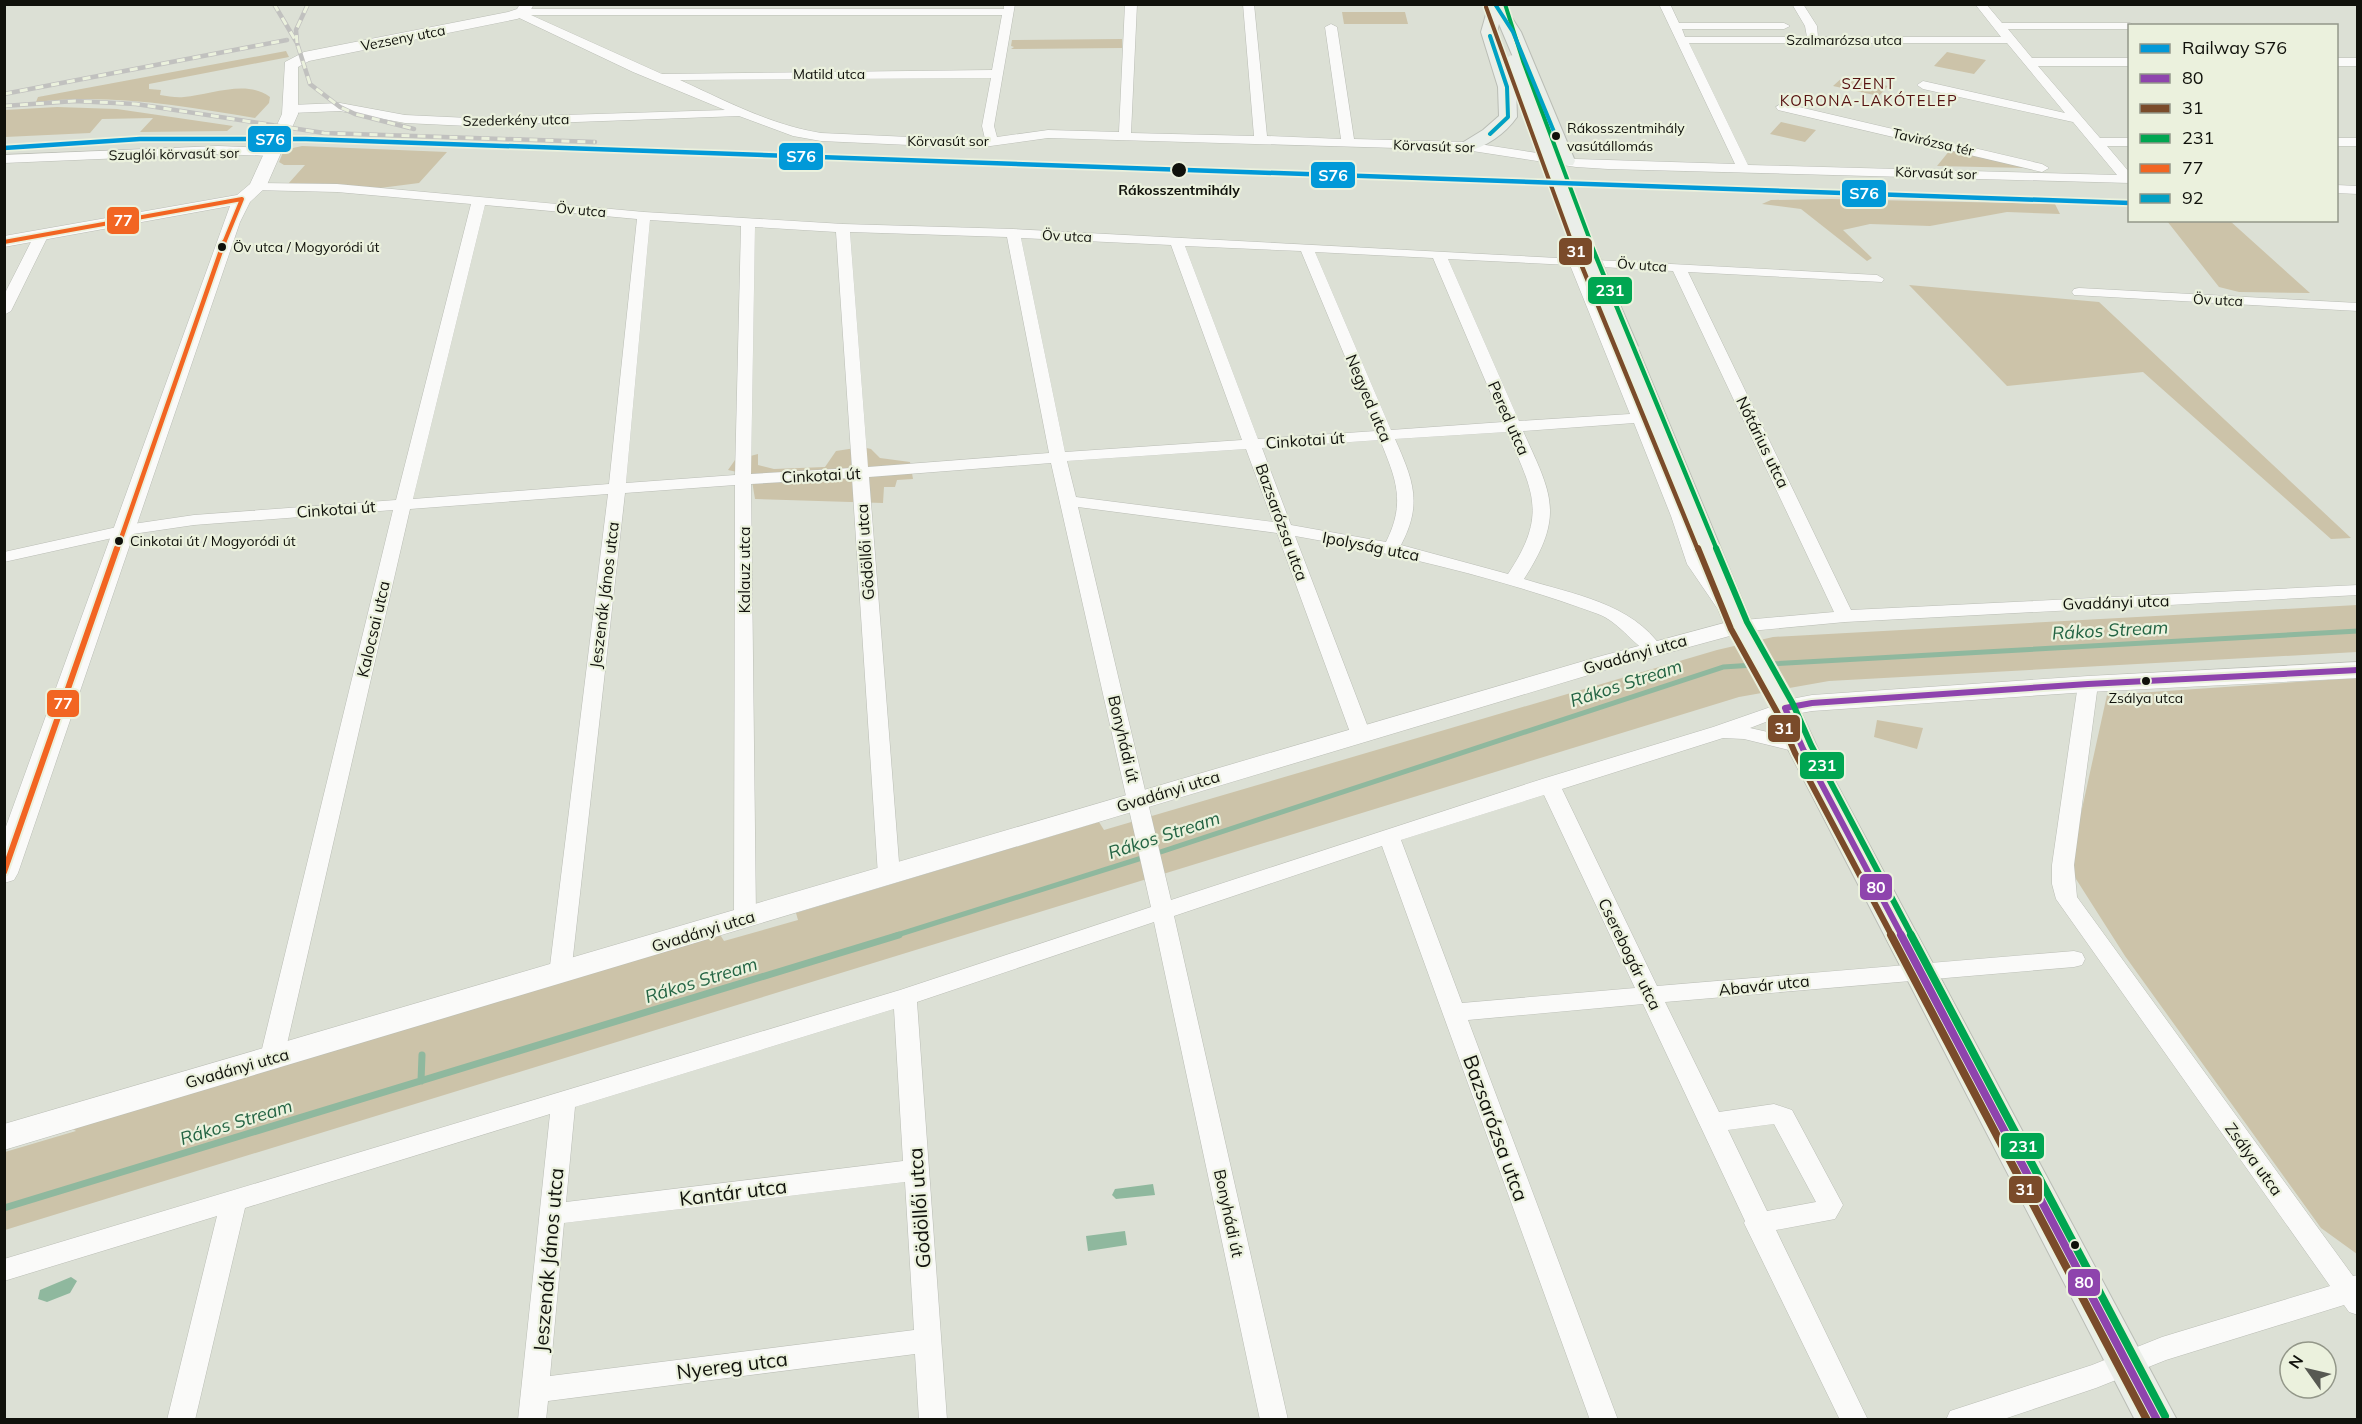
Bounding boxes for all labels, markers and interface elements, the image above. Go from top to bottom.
street label: Vezseny utca [359,21,447,55]
legend [2128,24,2338,222]
street label: Szalmarózsa utca [1786,31,1902,49]
text: Railway S76 [2182,36,2287,59]
street label: Matild utca [793,65,865,83]
text: 80 [2182,66,2204,89]
district label: SZENT KORONA-LAKÓTELEP [1780,74,1958,110]
text: 31 [2182,96,2204,119]
street label: Szederkény utca [463,110,569,130]
place label: Rákosszentmihály vasútállomás [1567,119,1685,155]
street label: Tavirózsa tér [1890,124,1976,160]
line badge: S76 [247,125,292,153]
text: 231 [2182,126,2214,149]
text: S76 [255,129,285,149]
marker: Rákosszentmihály vasútállomás [1550,130,1562,142]
street label: Körvasút sor [907,132,990,150]
street label: Körvasút sor [1393,136,1476,156]
line badge: S76 [778,142,824,171]
street label: Szuglói körvasút sor [109,144,240,164]
text: S76 [786,146,816,166]
text: 77 [2182,156,2204,179]
marker: Rákosszentmihály [1170,161,1188,179]
line badge: S76 [1310,161,1356,189]
street label: Körvasút sor [1895,163,1978,183]
text: S76 [1318,165,1348,185]
line badge: S76 [1841,179,1887,208]
place label: Rákosszentmihály [1118,181,1240,199]
text: S76 [1849,183,1879,203]
text: 92 [2182,186,2204,209]
street label: Öv utca [555,199,607,221]
line badge: 77 [106,206,140,235]
text: 77 [113,210,133,230]
street label: Öv utca [1042,226,1092,246]
line badge: 31 [1558,237,1593,266]
place label: Öv utca / Mogyoródi út [233,238,380,256]
marker: Öv utca / Mogyoródi út [216,241,228,253]
text: 31 [1566,241,1586,261]
street label: Öv utca [1616,254,1668,276]
line badge: 231 [1587,276,1633,305]
text: 231 [1596,280,1624,300]
street label: Öv utca [2193,290,2243,310]
street label: Negyed utca [1342,351,1396,445]
street label: Pered utca [1484,378,1534,458]
street label: Nótárius utca [1732,393,1794,491]
street label: Cinkotai út [1265,427,1346,453]
street label: Bazsarózsa utca [1252,461,1312,583]
street label: Cinkotai út [781,463,861,487]
street label: Cinkotai út [296,496,377,522]
street label: Gödöllői utca [852,503,878,601]
street label: Jeszenák János utca [585,520,623,670]
street label: Kalauz utca [734,526,754,614]
street label: Ipolyság utca [1321,527,1421,565]
place label: Cinkotai út / Mogyoródi út [130,532,296,550]
marker: Cinkotai út / Mogyoródi út [113,535,125,547]
street label: Kalocsai utca [352,579,394,679]
street label: Gvadányi utca [2062,590,2170,614]
water label: Rákos Stream [2051,615,2169,645]
street label: Gvadányi utca [1581,630,1689,678]
water label: Rákos Stream [1567,654,1685,712]
marker: Zsálya utca [2140,675,2152,687]
line badge: 77 [46,689,80,718]
place label: Zsálya utca [2109,689,2183,707]
text: 77 [53,693,73,713]
street label: Bonyhádi út [1104,693,1144,785]
line badge: 31 [1767,714,1801,743]
text: 31 [1774,718,1794,738]
line badge: 231 [1799,751,1845,780]
text: 231 [1808,755,1836,775]
street label: Gvadányi utca [1114,766,1222,816]
water label: Rákos Stream [1105,806,1223,864]
line badge: 80 [1859,873,1893,901]
text: 80 [1866,877,1886,897]
street label: Cserebogár utca [1594,895,1666,1013]
street label: Gvadányi utca [649,906,757,956]
water label: Rákos Stream [642,952,760,1008]
street label: Abavár utca [1718,970,1810,1000]
street label: Gvadányi utca [183,1044,291,1092]
street label: Bazsarózsa utca [1458,1051,1534,1205]
water label: Rákos Stream [177,1094,295,1150]
street label: Zsálya utca [2221,1119,2287,1199]
line badge: 231 [2000,1132,2045,1160]
text: 231 [2009,1136,2037,1156]
street label: Gödöllői utca [902,1147,936,1269]
street label: Jeszenák János utca [527,1167,569,1353]
street label: Bonyhádi út [1210,1167,1248,1259]
street label: Kantár utca [678,1173,788,1211]
line badge: 31 [2008,1175,2043,1204]
text: 31 [2015,1179,2035,1199]
unlabelled marker [2069,1239,2081,1251]
line badge: 80 [2067,1268,2101,1297]
text: 80 [2074,1272,2094,1292]
north arrow [2278,1340,2338,1400]
street label: Nyereg utca [675,1346,789,1384]
text: N [2284,1351,2307,1372]

